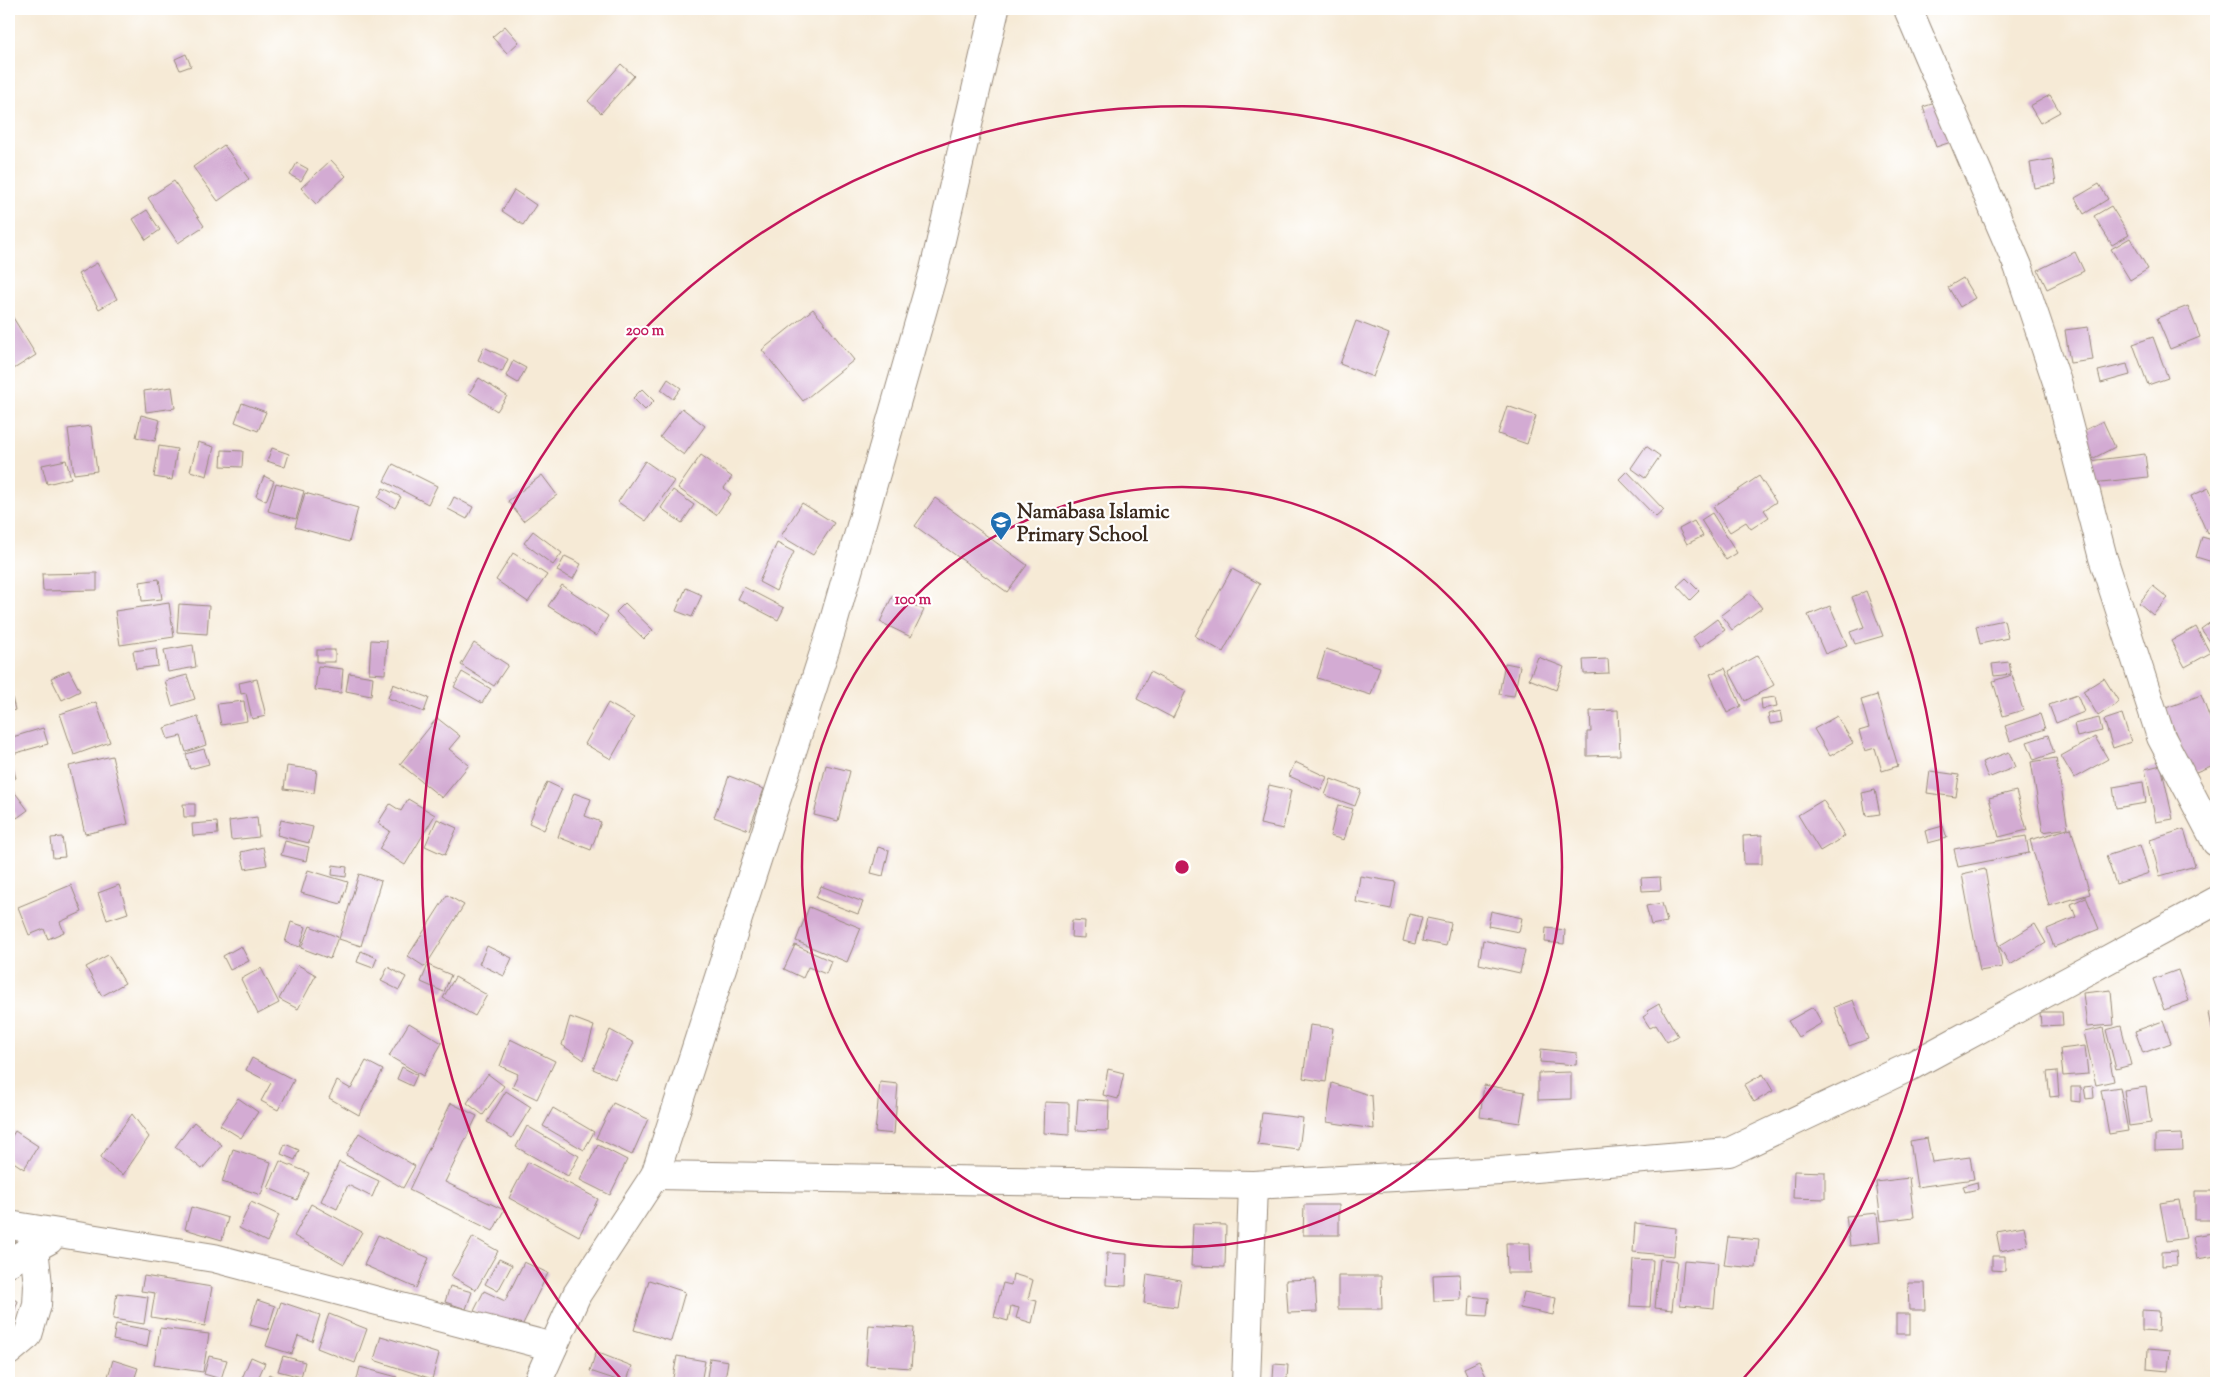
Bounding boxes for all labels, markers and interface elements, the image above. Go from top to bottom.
text: 200 m [626,321,665,342]
place label: Namabasa Islamic Primary School [1017,499,1170,551]
school or university icon: Namabasa Islamic Primary School [989,510,1013,541]
text: 100 m [895,590,932,611]
centre of rings [1173,858,1191,876]

